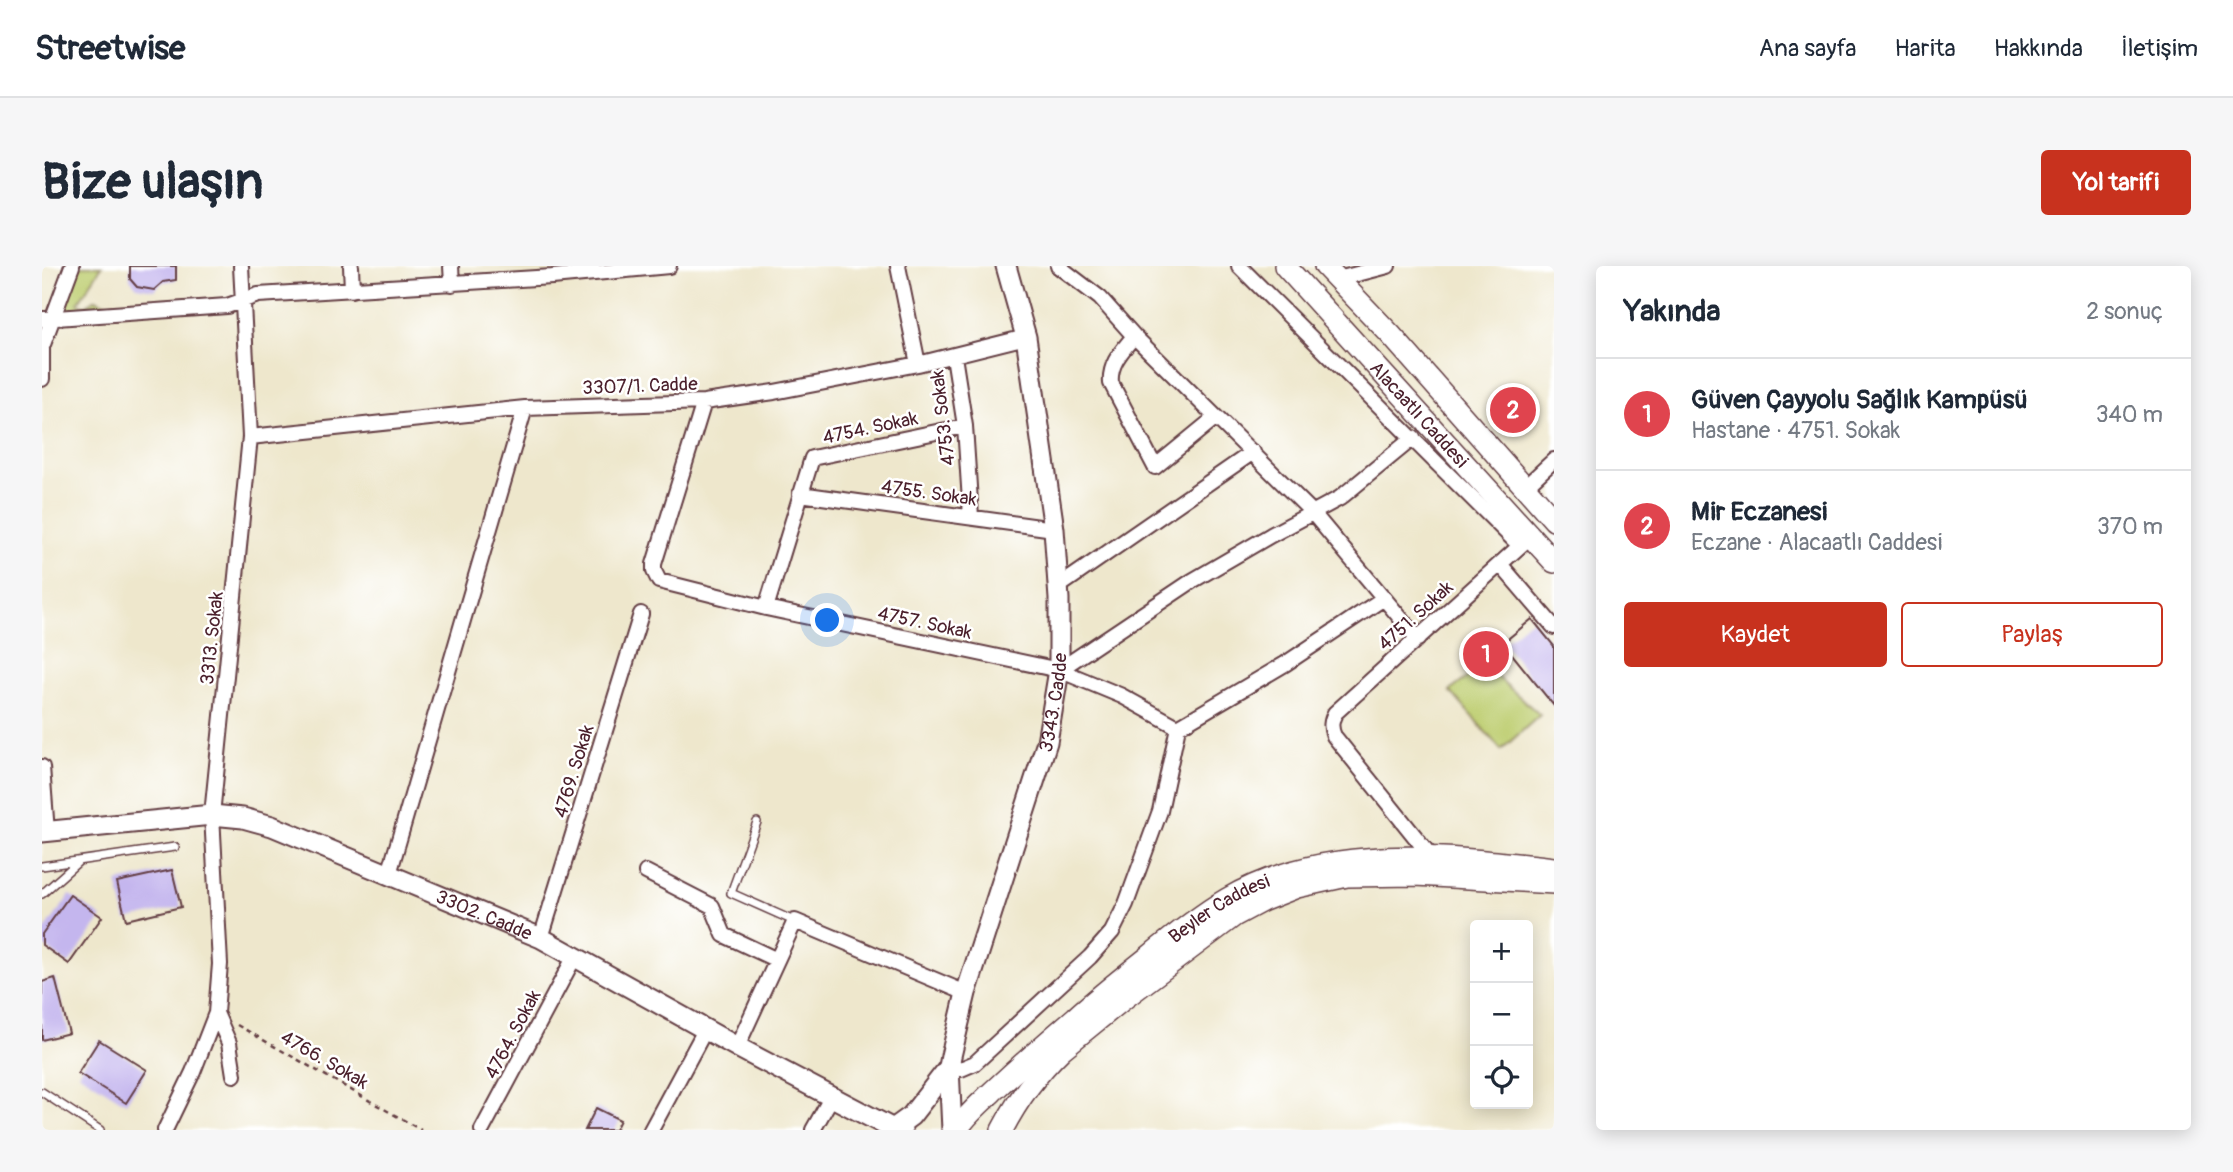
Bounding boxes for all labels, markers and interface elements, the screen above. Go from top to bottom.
text: Streetwise [35,28,185,69]
text: Ana sayfa [1759,34,1856,63]
text: Harita [1894,34,1956,63]
text: Hakkında [1994,34,2083,63]
text: İletişim [2121,34,2198,63]
button: Yol tarifi [2041,150,2191,215]
text: Bize ulaşın [42,152,263,213]
text: Yakında [1624,293,1720,330]
text: 2 sonuç [2086,297,2163,326]
street label: Alacaatlı Caddesi [1364,356,1473,473]
street label: 4753. Sokak [925,369,961,467]
street label: 3307/1. Cadde [582,372,699,400]
pin: 2 [1490,384,1536,436]
text: Güven Çayyolu Sağlık Kampüsü [1691,384,2028,416]
text: 1 [1643,400,1652,429]
text: 340 m [2096,400,2163,429]
street label: 4754. Sokak [820,406,920,450]
text: Hastane · 4751. Sokak [1691,416,1900,445]
street label: 4755. Sokak [880,474,978,512]
text: Mir Eczanesi [1691,496,1827,528]
text: 2 [1641,512,1653,541]
text: 370 m [2097,512,2163,541]
text: Eczane · Alacaatlı Caddesi [1691,528,1942,557]
street label: 4751. Sokak [1373,576,1458,656]
street label: 3313. Sokak [195,590,229,686]
street label: 4757. Sokak [876,601,974,645]
button: Kaydet [1624,602,1887,667]
button: Paylaş [1901,602,2163,667]
your location [810,603,844,637]
pin: 1 [1463,628,1509,680]
street label: 3343. Cadde [1034,652,1072,755]
street label: 4769. Sokak [548,722,600,821]
street label: Beyler Caddesi [1164,869,1273,949]
street label: 3302. Cadde [432,885,536,946]
map controls [1470,920,1533,1109]
button: + [1470,920,1533,983]
button: − [1470,983,1533,1046]
street label: 4764. Sokak [479,986,546,1083]
street label: 4766. Sokak [276,1025,373,1095]
button: locate [1470,1046,1533,1109]

